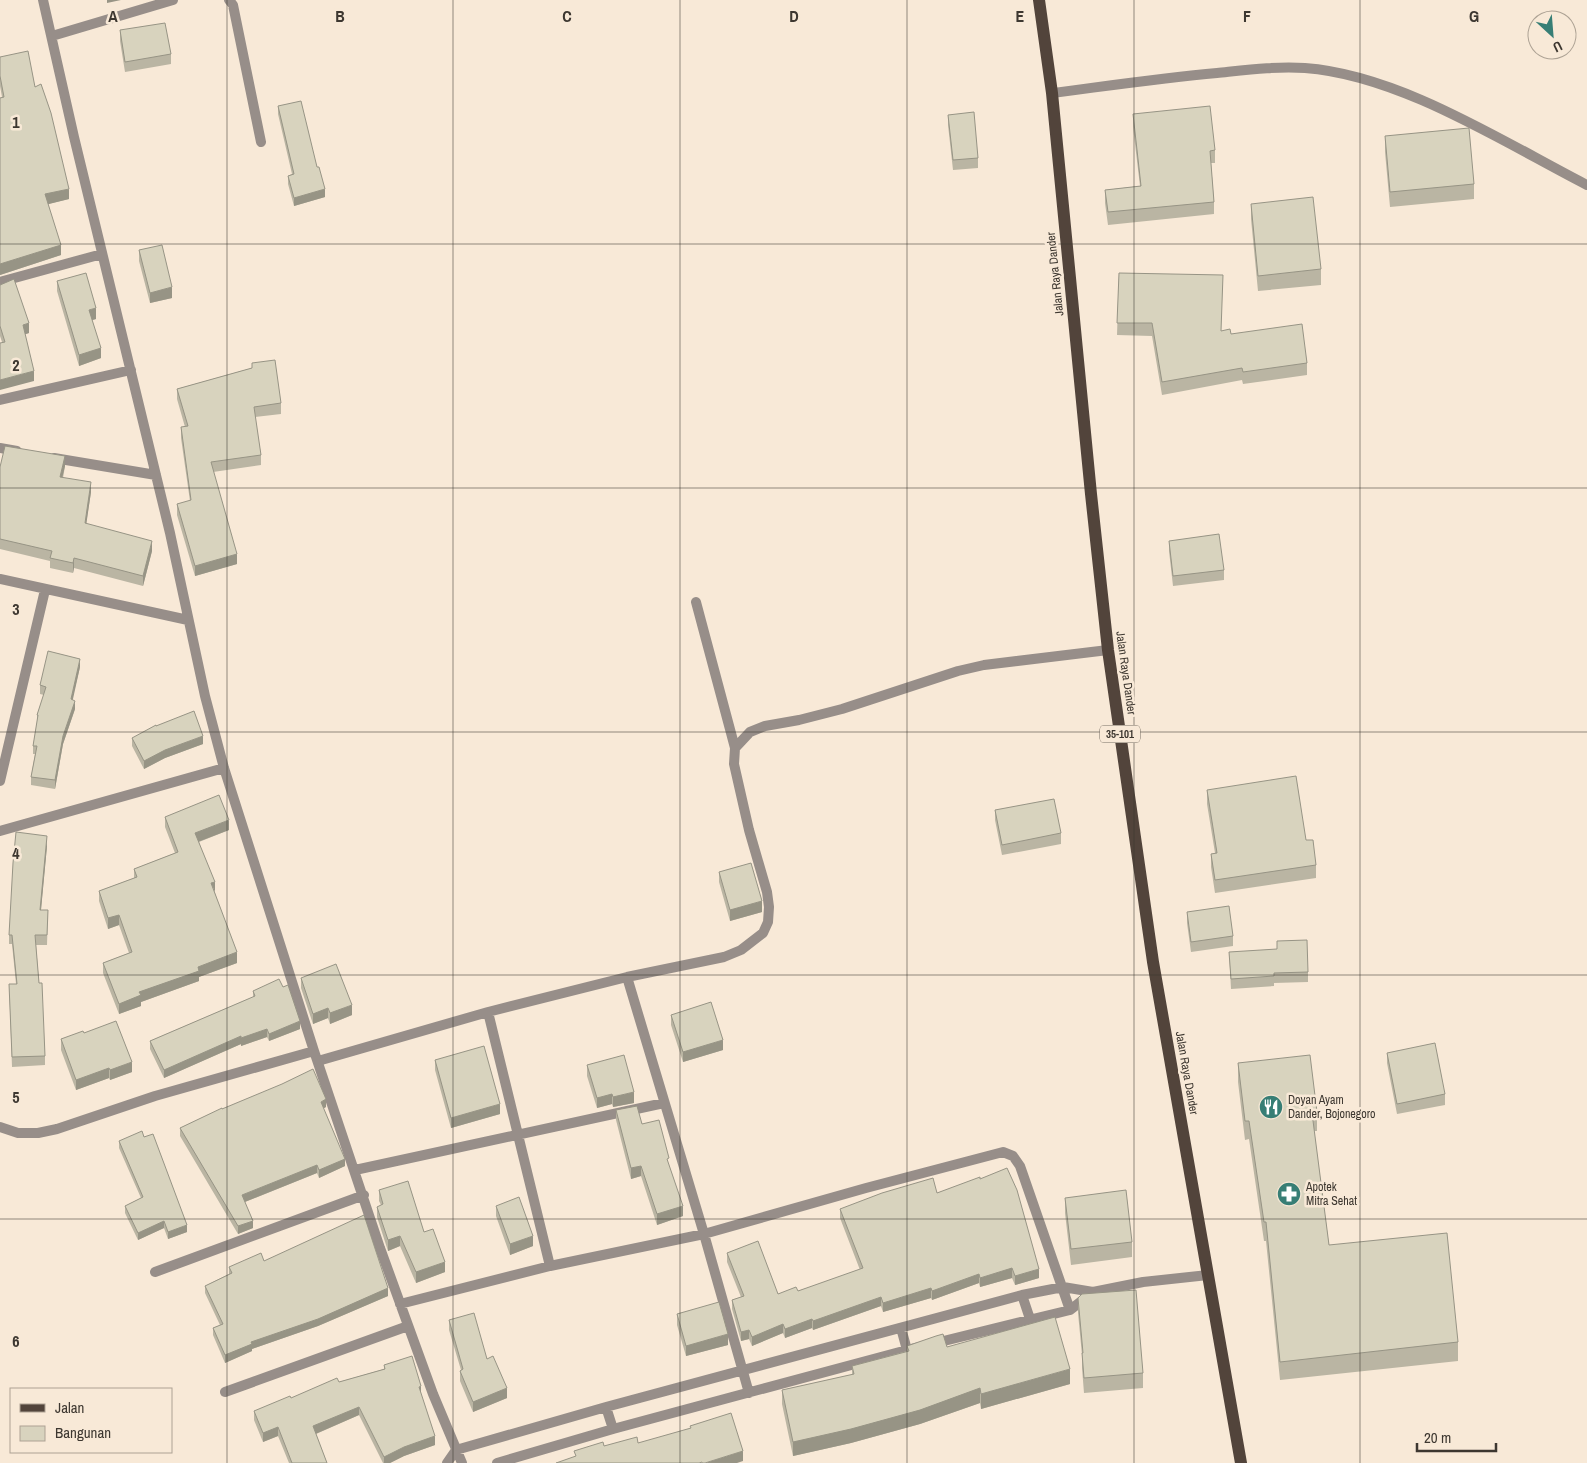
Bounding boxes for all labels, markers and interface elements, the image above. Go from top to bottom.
text: A [108,5,118,27]
text: B [335,5,345,27]
text: C [562,5,572,27]
text: D [789,5,799,27]
text: E [1016,5,1025,27]
text: F [1243,5,1251,27]
text: G [1469,5,1479,27]
north arrow [1527,10,1577,60]
text: U [1550,37,1565,57]
text: 1 [12,111,20,133]
street label: Jalan Raya Dander [1043,231,1067,317]
text: 2 [12,354,20,376]
text: 3 [12,598,20,620]
street label: Jalan Raya Dander [1112,630,1140,717]
road number: 35-101 [1100,726,1140,742]
text: 4 [12,842,20,864]
street label: Jalan Raya Dander [1172,1030,1202,1117]
text: 5 [12,1086,20,1108]
place label: Doyan Ayam Dander, Bojonegoro [1288,1092,1376,1122]
restaurant icon: Doyan Ayam Dander, Bojonegoro [1258,1094,1284,1120]
place label: Apotek Mitra Sehat [1305,1179,1357,1209]
pharmacy icon: Apotek Mitra Sehat [1276,1181,1302,1207]
text: 6 [12,1330,20,1352]
legend [10,1388,172,1453]
text: Jalan [55,1397,84,1418]
scale bar [1417,1420,1496,1452]
text: Bangunan [55,1422,111,1443]
text: 20 m [1424,1427,1451,1448]

